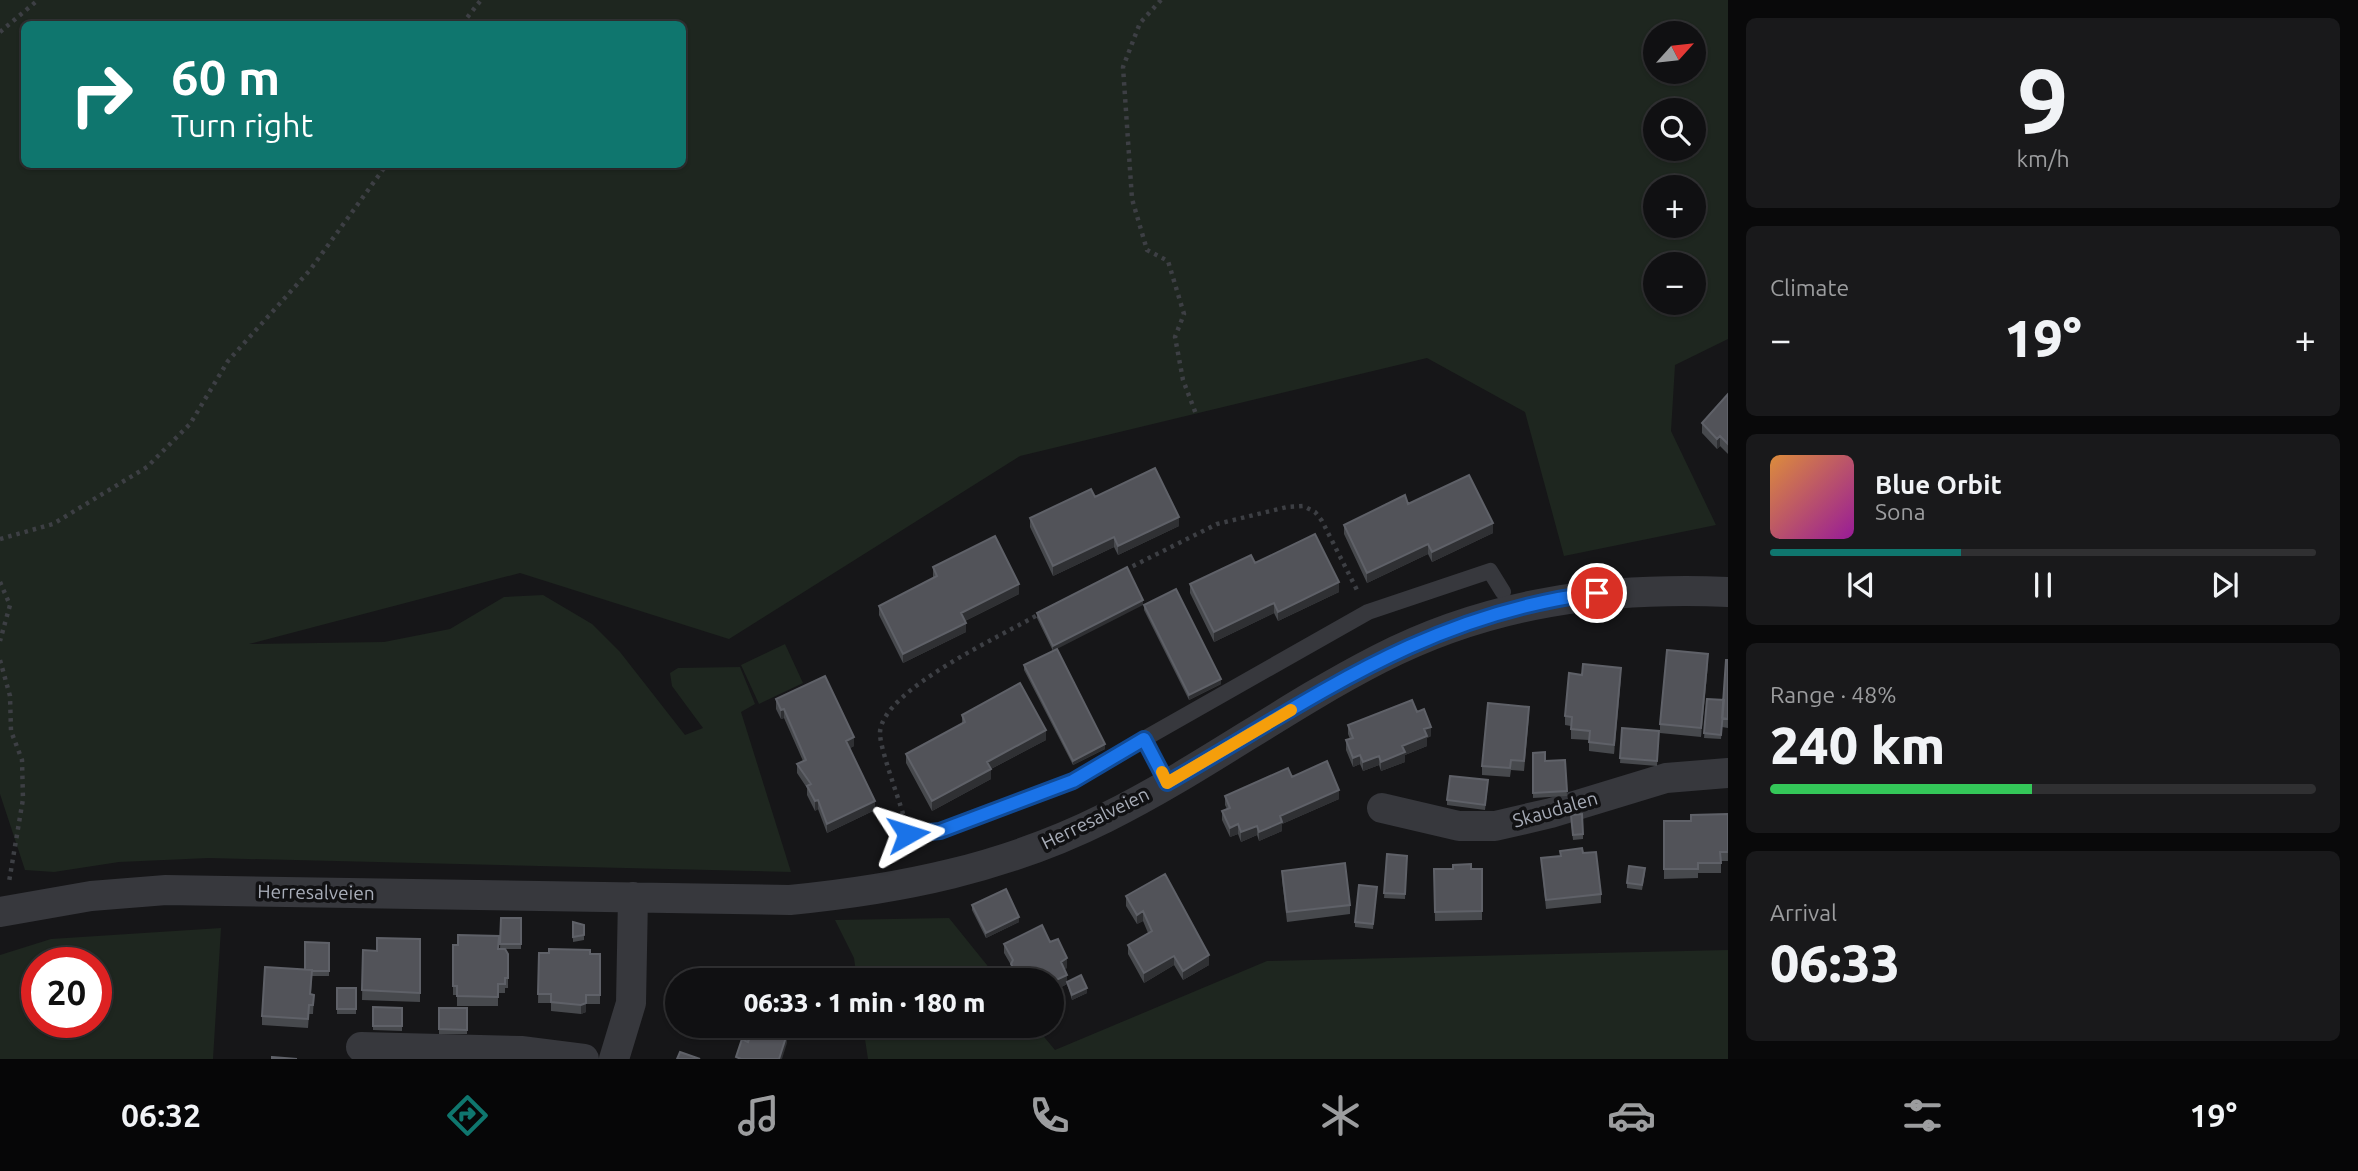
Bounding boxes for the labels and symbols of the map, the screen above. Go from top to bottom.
north arrow [1643,21,1706,84]
pin [1567,563,1627,623]
street label: Herresalveien [1037,782,1153,854]
street label: Skaudalen [1510,786,1600,832]
position arrow [871,797,945,871]
street label: Herresalveien [257,880,375,904]
speed limit sign: 20 [21,947,112,1038]

